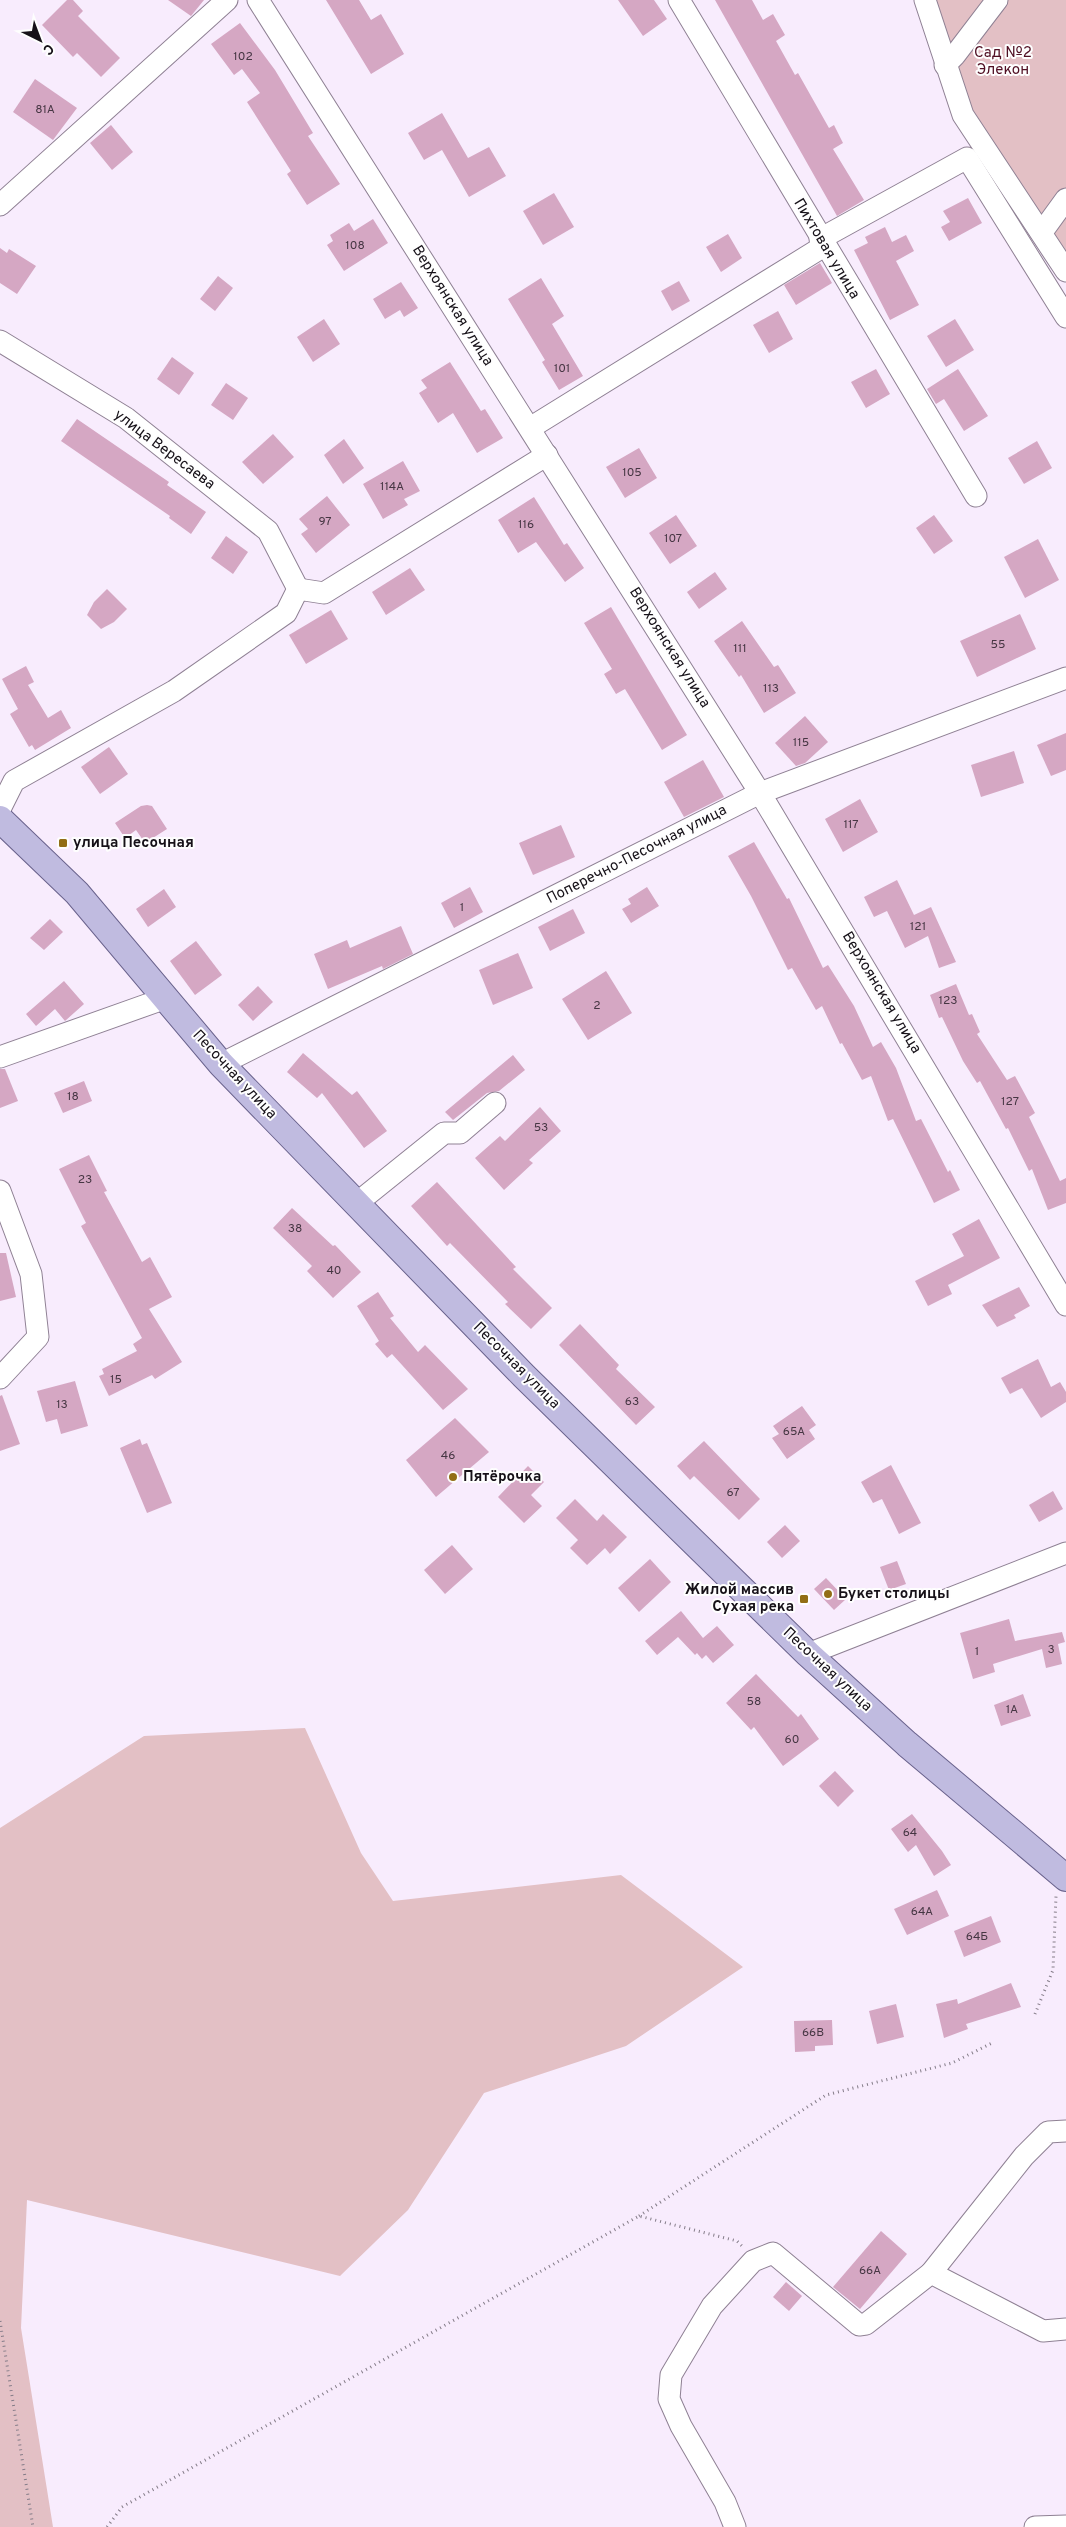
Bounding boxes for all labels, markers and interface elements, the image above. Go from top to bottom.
north arrow [15,15,65,65]
text: С [39,39,57,58]
park label: Сад №2 Элекон [974,44,1032,80]
house number: 102 [233,49,253,65]
house number: 81А [35,102,55,118]
street label: Пихтовая улица [789,195,863,303]
house number: 108 [345,238,365,254]
street label: Верхоянская улица [407,242,497,370]
house number: 101 [554,361,570,377]
street label: улица Вересаева [110,406,218,494]
house number: 105 [622,465,642,481]
house number: 114А [380,479,404,495]
house number: 97 [318,514,332,530]
house number: 116 [518,517,534,533]
house number: 107 [664,531,682,547]
street label: Верхоянская улица [624,584,714,712]
house number: 55 [991,637,1005,653]
house number: 111 [733,641,747,657]
house number: 113 [763,681,779,697]
house number: 115 [793,735,809,751]
street label: Поперечно-Песочная улица [544,801,730,909]
house number: 117 [843,817,859,833]
place label: улица Песочная [73,834,194,853]
marker: улица Песочная [57,837,69,849]
house number: 1 [460,900,464,916]
house number: 121 [910,919,926,935]
street label: Верхоянская улица [837,929,925,1057]
house number: 123 [938,993,958,1009]
house number: 2 [593,998,601,1014]
street label: Песочная улица [188,1026,280,1124]
house number: 18 [67,1089,79,1105]
house number: 127 [1001,1094,1019,1110]
house number: 53 [534,1120,548,1136]
house number: 23 [78,1172,92,1188]
house number: 38 [288,1221,302,1237]
house number: 40 [326,1263,342,1279]
street label: Песочная улица [469,1319,563,1413]
house number: 15 [110,1372,122,1388]
house number: 63 [625,1394,639,1410]
house number: 13 [56,1397,68,1413]
house number: 65А [783,1424,805,1440]
house number: 46 [441,1448,455,1464]
place label: Пятёрочка [463,1468,541,1487]
marker: Пятёрочка [447,1471,459,1483]
house number: 67 [726,1485,740,1501]
place label: Жилой массив Сухая река [685,1581,794,1617]
place label: Букет столицы [838,1585,950,1604]
marker: Букет столицы [822,1588,834,1600]
marker: Жилой массив Сухая река [798,1593,810,1605]
street label: Песочная улица [778,1624,876,1716]
house number: 3 [1047,1642,1055,1658]
house number: 1 [975,1644,979,1660]
house number: 58 [747,1694,761,1710]
house number: 1А [1006,1702,1018,1718]
house number: 60 [785,1732,799,1748]
house number: 64 [903,1825,917,1841]
house number: 64А [911,1904,933,1920]
house number: 64Б [966,1929,988,1945]
house number: 66В [802,2025,824,2041]
house number: 66А [859,2263,881,2279]

